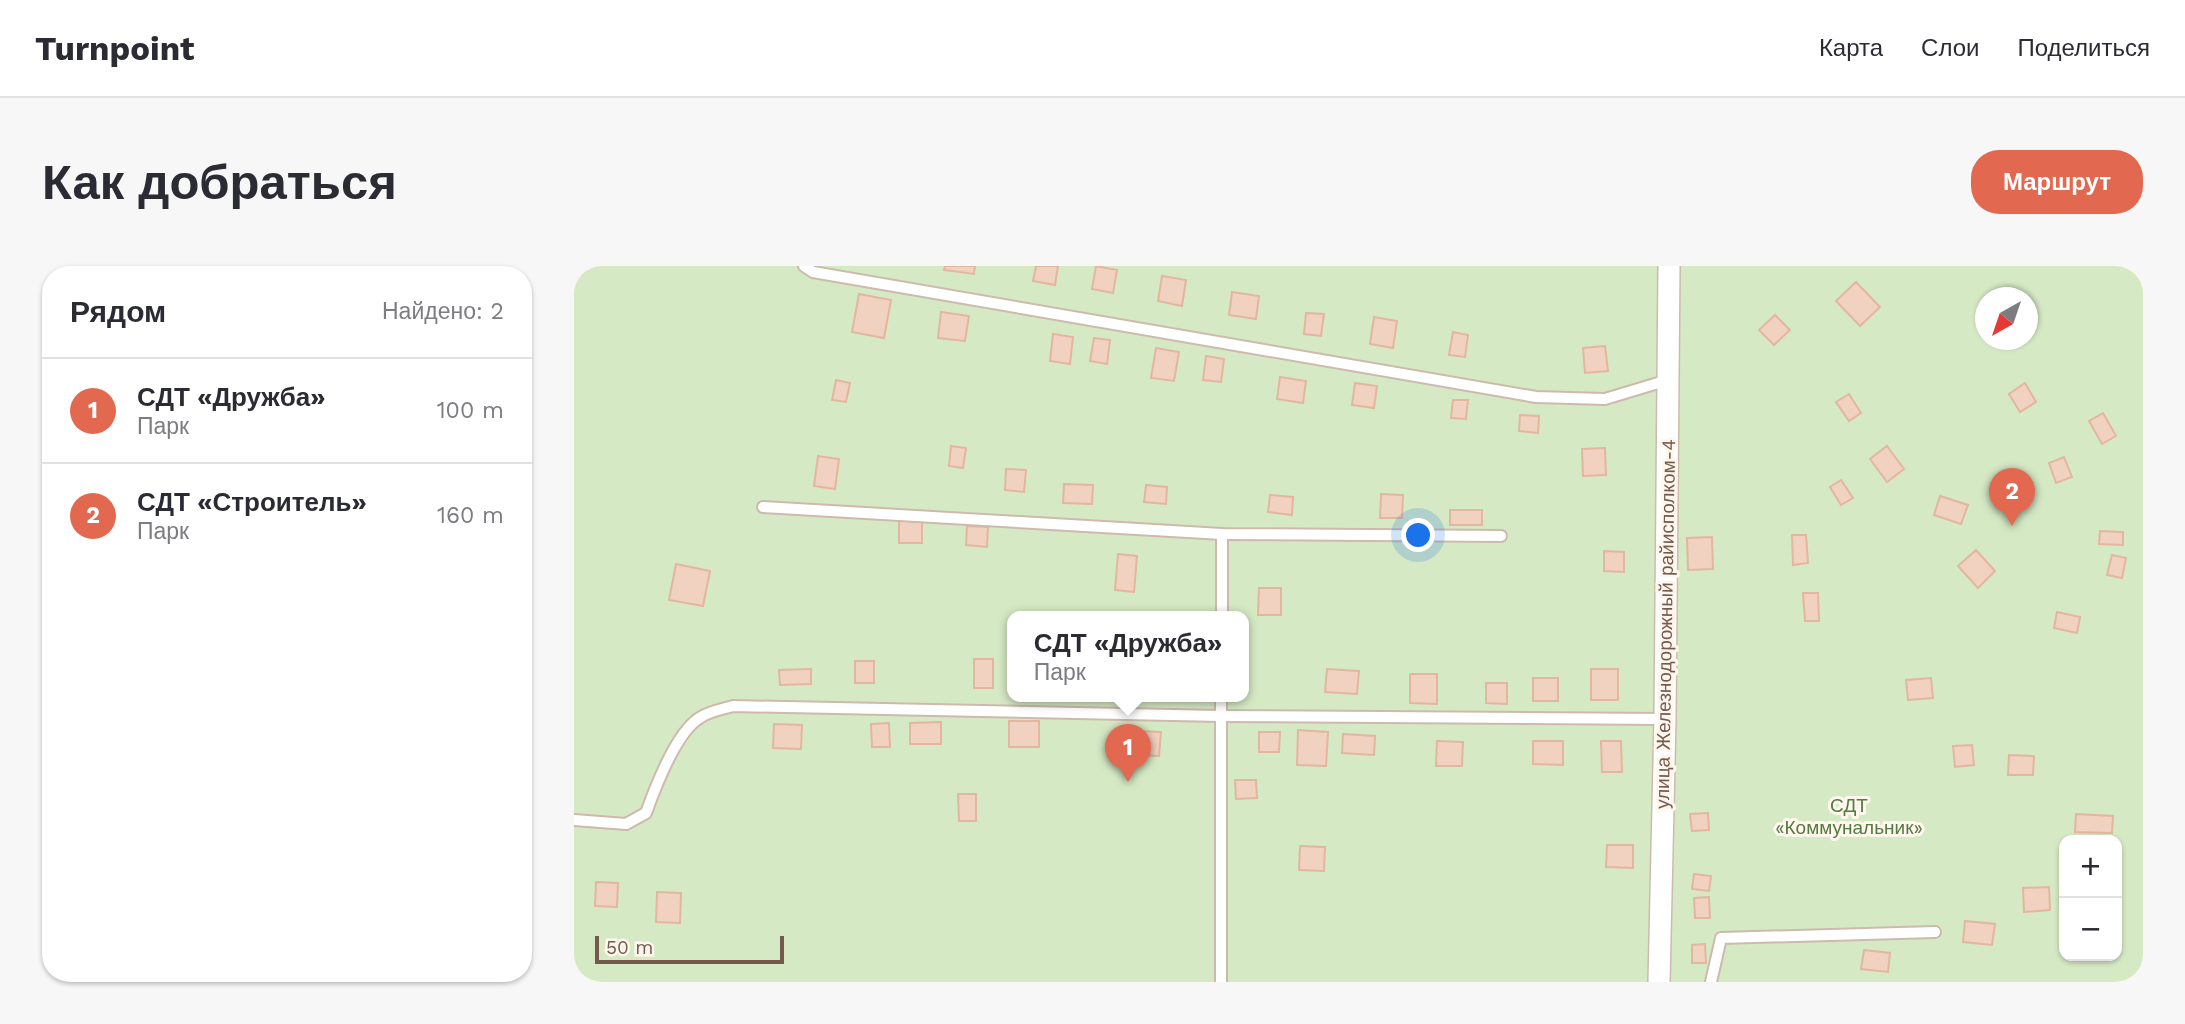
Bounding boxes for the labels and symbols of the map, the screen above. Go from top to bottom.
north arrow [1975,287,2038,350]
street label: улица Железнодорожный райисполком-4 [1651,439,1680,809]
pin: 2 [1989,468,2035,526]
your location [1401,518,1435,552]
pin: 1 [1105,724,1151,782]
park label: СДТ «Коммунальник» [1775,794,1923,839]
scale bar [595,933,784,965]

